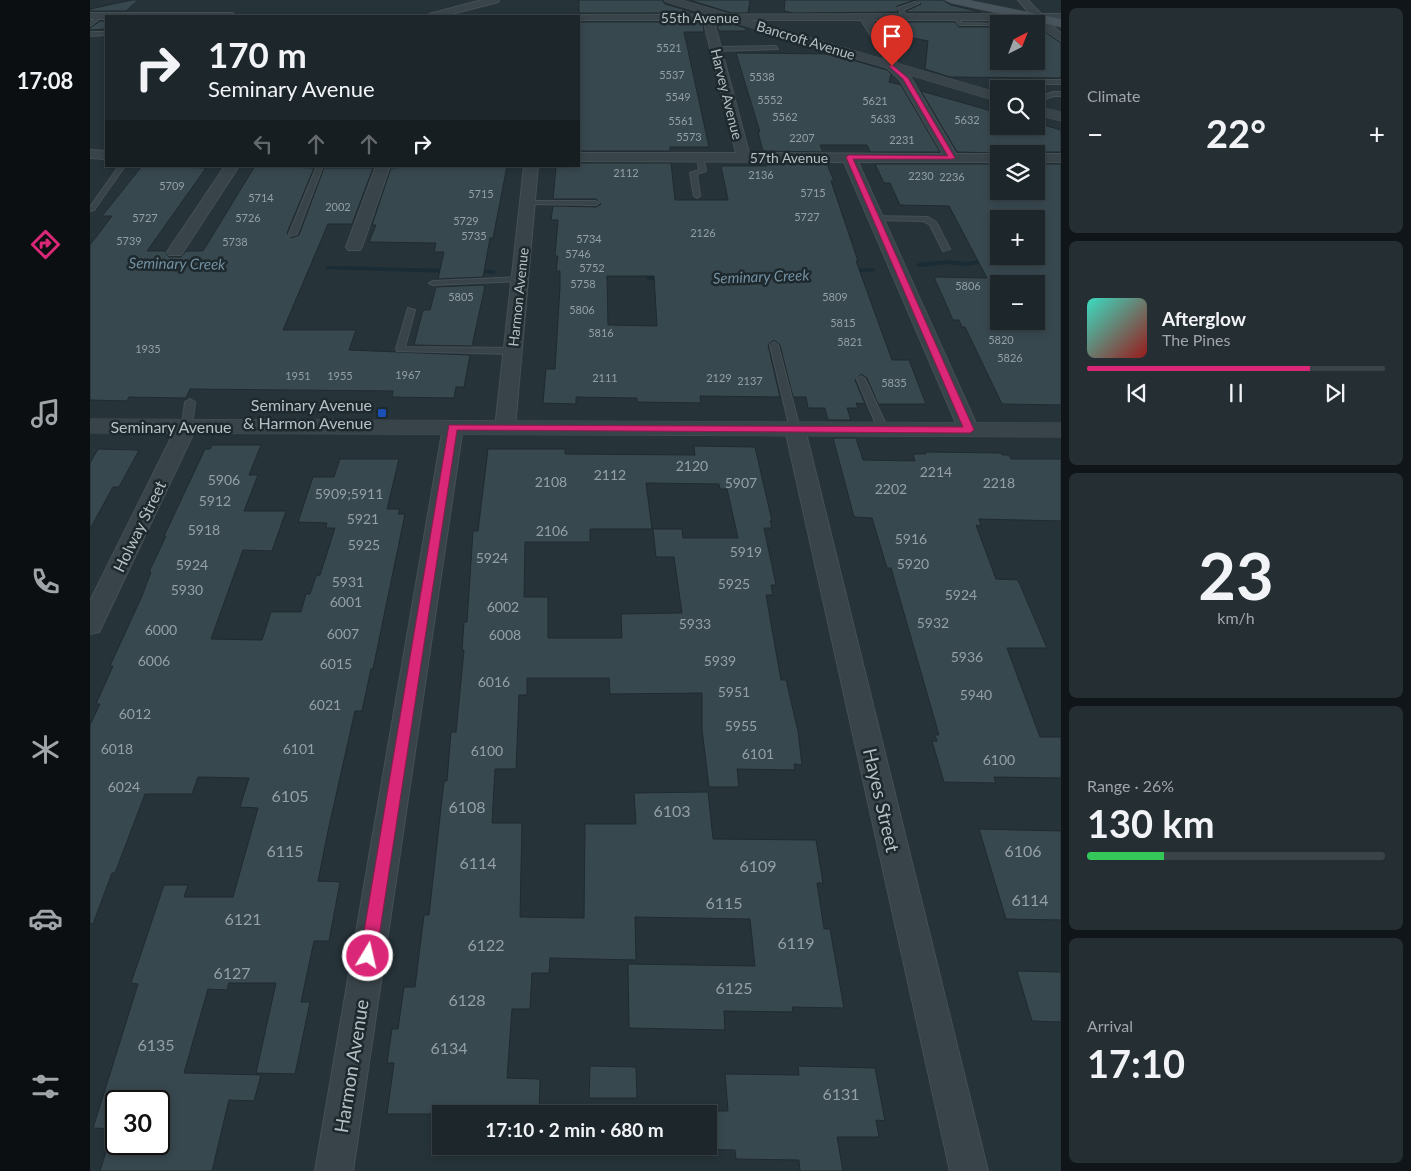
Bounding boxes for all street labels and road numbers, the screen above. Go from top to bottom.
street label: 55th Avenue [661,9,739,26]
street label: Bancroft Avenue [755,17,857,63]
street label: Harvey Avenue [707,47,747,141]
street label: 57th Avenue [750,149,828,166]
street label: Harmon Avenue [504,247,532,347]
street label: Seminary Avenue [110,417,232,436]
street label: Holway Street [109,477,169,575]
street label: Hayes Street [859,746,905,854]
street label: Harmon Avenue [329,998,373,1134]

